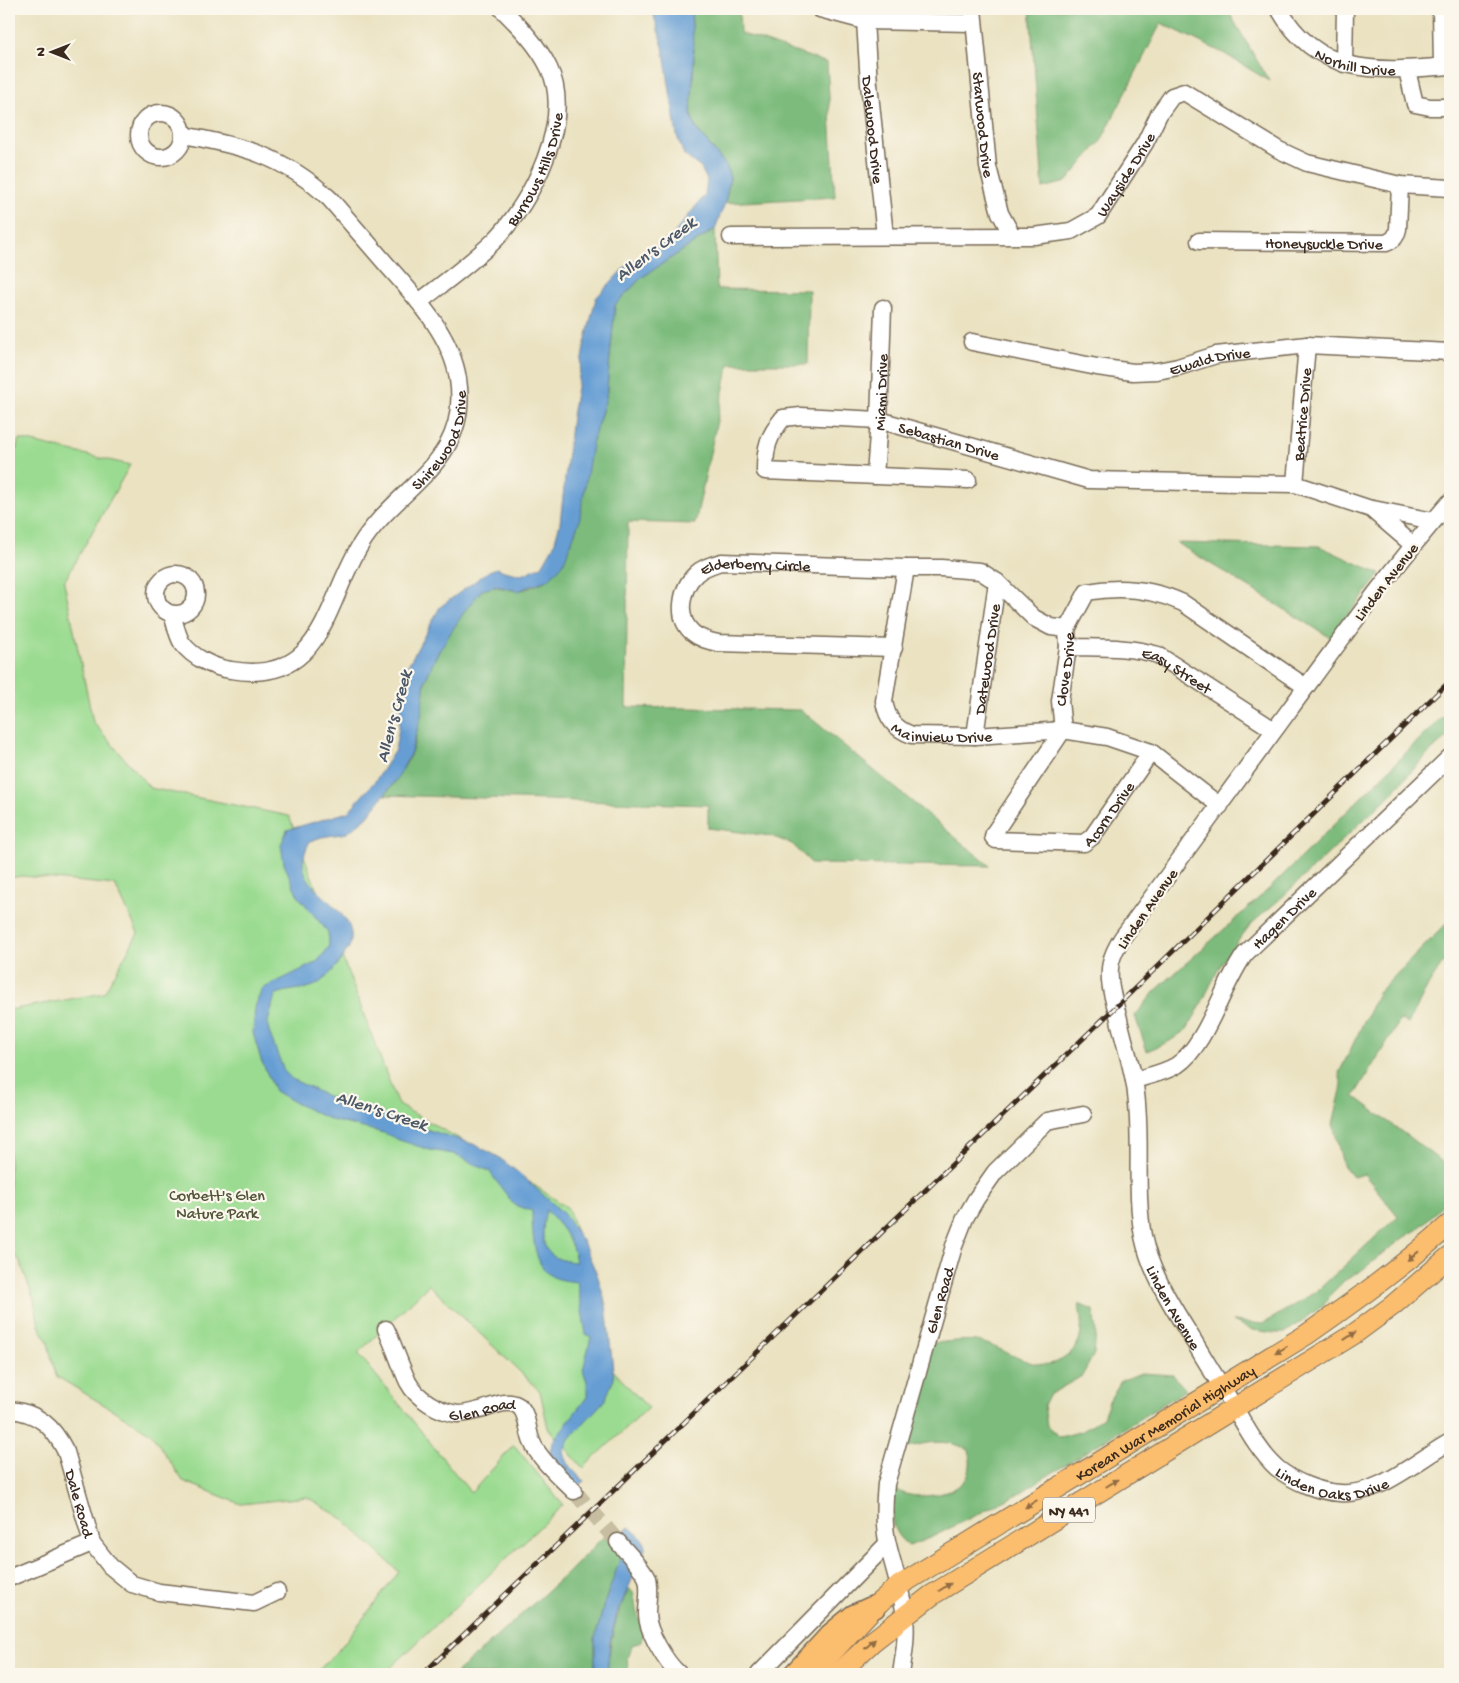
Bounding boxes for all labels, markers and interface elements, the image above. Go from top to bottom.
north arrow [28,28,78,78]
street label: Norhill Drive [1310,46,1396,82]
text: N [33,47,50,57]
street label: Starwood Drive [966,71,997,181]
street label: Dalewood Drive [855,74,886,186]
street label: Burrows Hills Drive [504,111,569,232]
street label: Wayside Drive [1094,130,1162,222]
water label: Allen's Creek [612,212,702,287]
street label: Honeysuckle Drive [1265,236,1384,256]
street label: Ewald Drive [1168,345,1252,381]
street label: Miami Drive [872,353,894,432]
street label: Beatrice Drive [1291,366,1318,463]
street label: Shirewood Drive [409,390,473,496]
street label: Sebastian Drive [896,420,1002,467]
street label: Linden Avenue [1351,540,1425,626]
street label: Elderberry Circle [698,556,811,582]
street label: Datewood Drive [972,602,1007,717]
street label: Clove Drive [1054,631,1081,707]
street label: Easy Street [1139,645,1215,701]
water label: Allen's Creek [373,666,418,765]
street label: Mainview Drive [886,720,994,749]
street label: Acorn Drive [1081,779,1141,853]
street label: Linden Avenue [1114,865,1184,954]
street label: Hagen Drive [1250,884,1322,955]
water label: Allen's Creek [333,1088,431,1138]
park label: Corbett's Glen Nature Park [169,1188,265,1225]
one-way arrow [1407,1251,1420,1262]
street label: Glen Road [923,1264,961,1336]
street label: Linden Avenue [1140,1264,1203,1355]
one-way arrow [1344,1331,1357,1341]
one-way arrow [1274,1346,1288,1355]
street label: Korean War Memorial Highway [1073,1363,1260,1488]
street label: Glen Road [447,1396,518,1427]
street label: Linden Oaks Drive [1270,1464,1393,1506]
street label: Dale Road [58,1467,96,1542]
one-way arrow [1106,1479,1119,1488]
road number: NY 441 [1043,1498,1095,1522]
one-way arrow [1024,1499,1037,1509]
one-way arrow [938,1583,951,1592]
one-way arrow [864,1638,876,1650]

